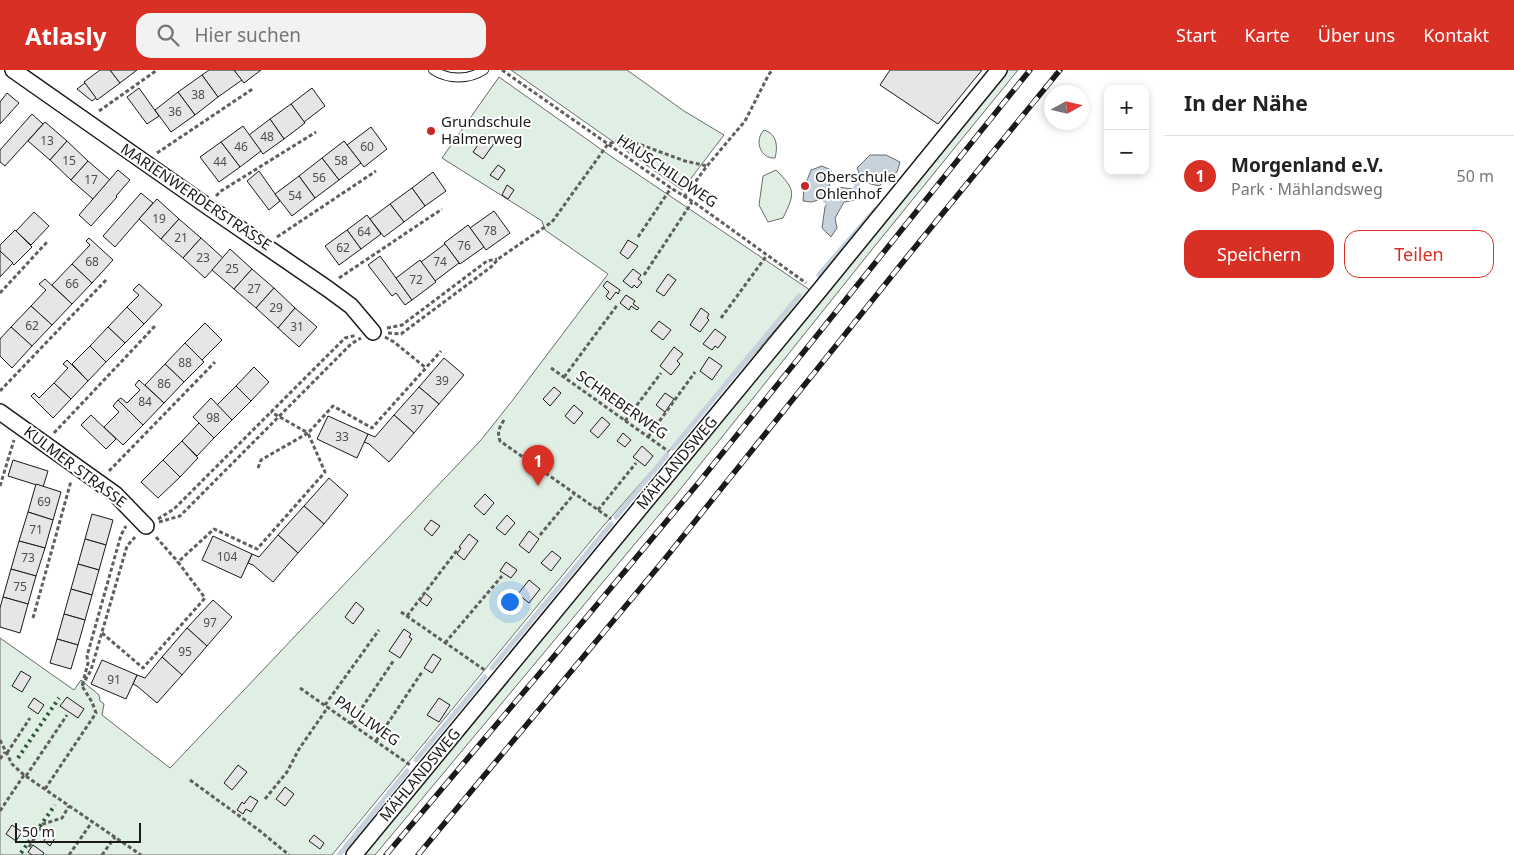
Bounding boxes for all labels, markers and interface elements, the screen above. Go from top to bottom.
search box [136,13,486,58]
text: Atlasly [25,19,106,52]
icon: search [154,21,182,49]
text: Hier suchen [194,22,301,48]
text: Start [1176,23,1216,47]
text: Karte [1244,23,1290,47]
text: Über uns [1318,23,1395,47]
text: Kontakt [1423,23,1489,47]
north arrow [1044,85,1089,130]
map controls [1104,85,1149,175]
button: + [1104,85,1149,130]
house number: 38 [191,86,205,103]
text: In der Nähe [1184,89,1308,117]
house number: 36 [168,103,182,120]
place label: Grundschule Halmerweg [441,111,531,148]
marker: Grundschule Halmerweg [425,125,437,137]
house number: 48 [260,128,274,145]
street label: HAUSCHILDWEG [613,129,722,211]
button: − [1104,130,1149,175]
house number: 13 [40,132,54,149]
street label: MARIENWERDERSTRASSE [117,138,276,254]
house number: 46 [234,138,248,155]
house number: 60 [360,138,374,155]
house number: 15 [62,152,76,169]
house number: 58 [334,152,348,169]
text: Morgenland e.V. [1231,152,1383,178]
house number: 44 [213,153,227,170]
text: 1 [1195,165,1205,187]
text: 50 m [1457,165,1494,187]
place label: Oberschule Ohlenhof [815,166,896,203]
house number: 56 [312,169,326,186]
house number: 17 [84,171,98,188]
text: Park · Mählandsweg [1231,178,1383,200]
marker: Oberschule Ohlenhof [799,180,811,192]
house number: 54 [288,187,302,204]
house number: 19 [152,210,166,227]
house number: 78 [483,222,497,239]
house number: 64 [357,223,371,240]
house number: 21 [174,229,188,246]
button: Speichern [1184,230,1334,278]
button: Teilen [1344,230,1494,278]
house number: 76 [457,237,471,254]
house number: 62 [336,239,350,256]
house number: 23 [196,249,210,266]
house number: 68 [85,253,99,270]
house number: 74 [433,253,447,270]
house number: 25 [225,260,239,277]
house number: 72 [409,271,423,288]
house number: 66 [65,275,79,292]
house number: 27 [247,280,261,297]
house number: 29 [269,299,283,316]
house number: 62 [25,317,39,334]
house number: 31 [290,318,304,335]
house number: 88 [178,354,192,371]
street label: SCHREBERWEG [573,365,672,443]
house number: 39 [435,372,449,389]
house number: 86 [157,375,171,392]
house number: 84 [138,393,152,410]
house number: 37 [410,401,424,418]
house number: 98 [206,409,220,426]
street label: MÄHLANDSWEG [631,412,721,513]
street label: KULMER STRASSE [20,421,131,511]
house number: 33 [335,428,349,445]
pin: 1 [522,445,554,486]
house number: 69 [37,493,51,510]
house number: 71 [29,521,43,538]
house number: 104 [217,548,237,565]
house number: 73 [21,549,35,566]
house number: 75 [13,578,27,595]
your location [497,589,523,615]
house number: 97 [203,614,217,631]
house number: 95 [178,643,192,660]
house number: 91 [107,671,121,688]
street label: PAULIWEG [331,690,404,750]
street label: MÄHLANDSWEG [374,724,464,825]
scale bar [15,820,141,843]
text: 50 m [22,822,55,841]

